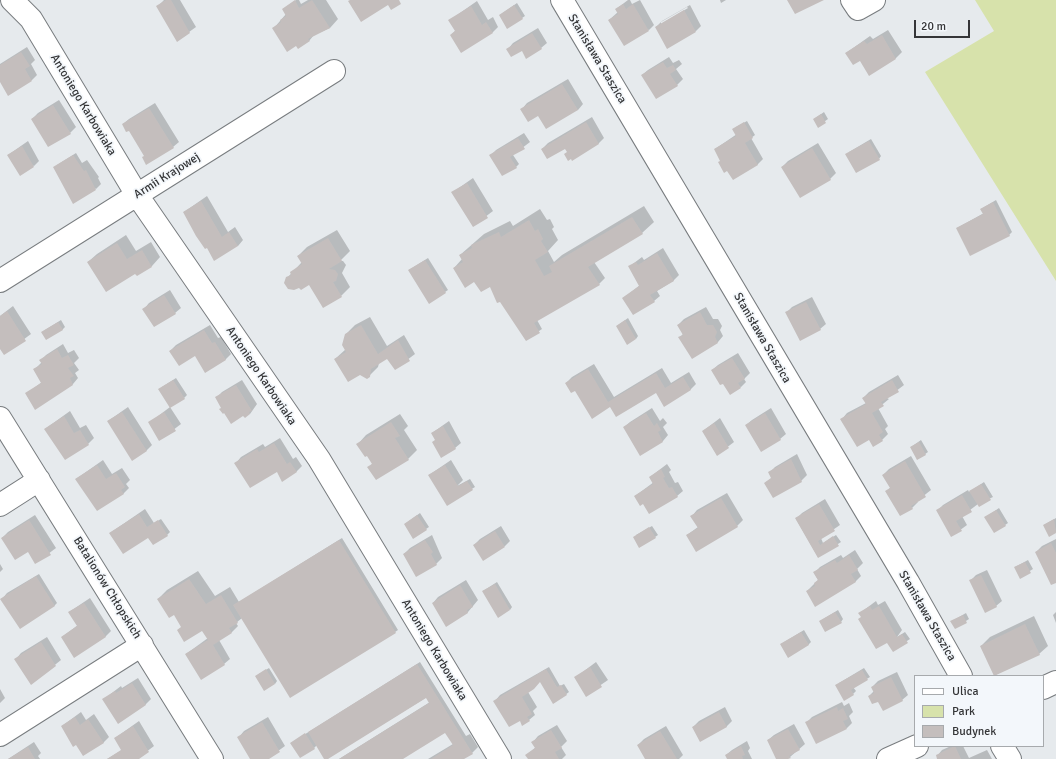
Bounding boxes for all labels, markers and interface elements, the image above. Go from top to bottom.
street label: Stanisława Staszica [565,12,629,106]
scale bar [916,12,972,38]
text: 20 m [921,19,946,34]
street label: Antoniego Karbowiaka [47,52,119,158]
street label: Armii Krajowej [131,150,203,202]
street label: Stanisława Staszica [730,290,794,386]
street label: Antoniego Karbowiaka [223,324,299,428]
street label: Batalionów Chłopskich [70,534,144,642]
street label: Stanisława Staszica [895,568,959,664]
street label: Antoniego Karbowiaka [398,597,470,703]
legend [914,675,1044,747]
text: Ulica [952,684,979,699]
text: Park [952,704,975,719]
text: Budynek [952,724,996,739]

